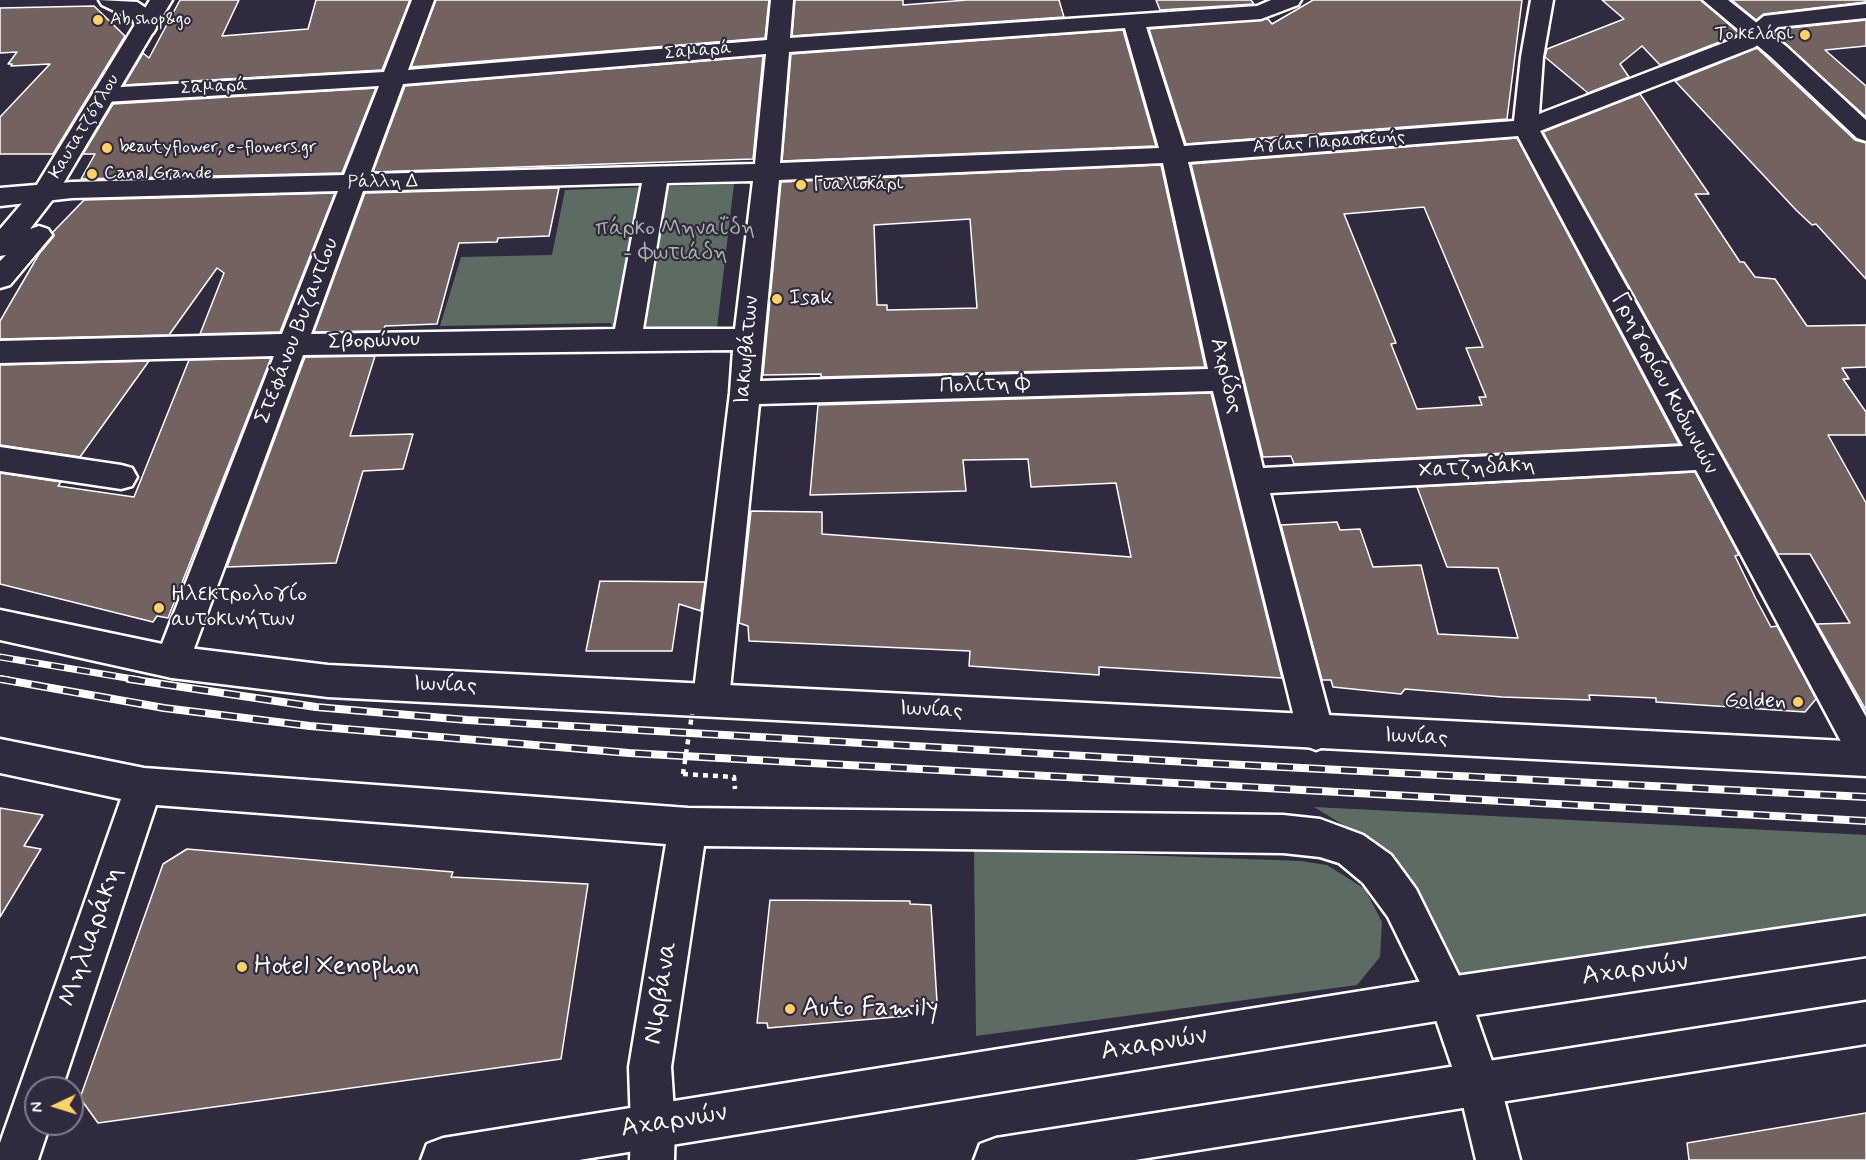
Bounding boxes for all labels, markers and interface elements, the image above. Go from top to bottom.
place label: Ab shop&go [110,9,191,31]
marker: Ab shop&go [91,13,105,27]
place label: Το κελάρι [1715,24,1793,46]
marker: Το κελάρι [1798,28,1812,42]
street label: Σαμαρά [664,38,732,66]
street label: Καυτατζόγλου [45,71,125,183]
street label: Σαμαρά [180,75,248,101]
street label: Αγίας Παρασκευής [1252,127,1406,159]
place label: beautyflower, e-flowers.gr [119,137,316,159]
marker: beautyflower, e-flowers.gr [100,141,114,155]
place label: Canal Grande [104,163,212,185]
marker: Canal Grande [85,167,99,181]
street label: Ράλλη Δ [347,172,419,194]
place label: Γυαλισκάρι [813,174,903,196]
marker: Γυαλισκάρι [794,178,808,192]
park label: πάρκο Μηναΐδη - Φωτιάδη [595,216,755,268]
street label: Στεφάνου Βυζαντίου [250,234,346,428]
place label: Isak [789,286,833,312]
street label: Γρηγορίου Κυδωνιών [1605,289,1723,479]
marker: Isak [770,292,784,306]
street label: Ιακωβάτων [730,295,766,405]
street label: Σβορώνου [328,327,420,357]
street label: Αχρίδος [1203,335,1247,417]
street label: Πολίτη Φ [939,371,1031,401]
street label: Χατζηδάκη [1418,453,1536,485]
place label: Ηλεκτρολογίο αυτοκινήτων [171,582,307,634]
marker: Ηλεκτρολογίο αυτοκινήτων [152,601,166,615]
street label: Ιωνίας [413,672,477,700]
place label: Golden [1724,689,1786,715]
marker: Golden [1791,695,1805,709]
street label: Ιωνίας [899,696,963,726]
street label: Ιωνίας [1384,723,1448,753]
street label: Μηλιαράκη [53,863,131,1011]
street label: Νιρβάνα [638,939,686,1047]
street label: Αχαρνών [1580,947,1690,995]
place label: Hotel Xenophon [254,951,419,983]
marker: Hotel Xenophon [235,960,249,974]
place label: Auto Family [802,993,939,1025]
marker: Auto Family [783,1002,797,1016]
street label: Αχαρνών [1099,1021,1209,1069]
north arrow [24,1076,84,1136]
street label: Αχαρνών [619,1098,729,1146]
text: N [27,1101,48,1113]

